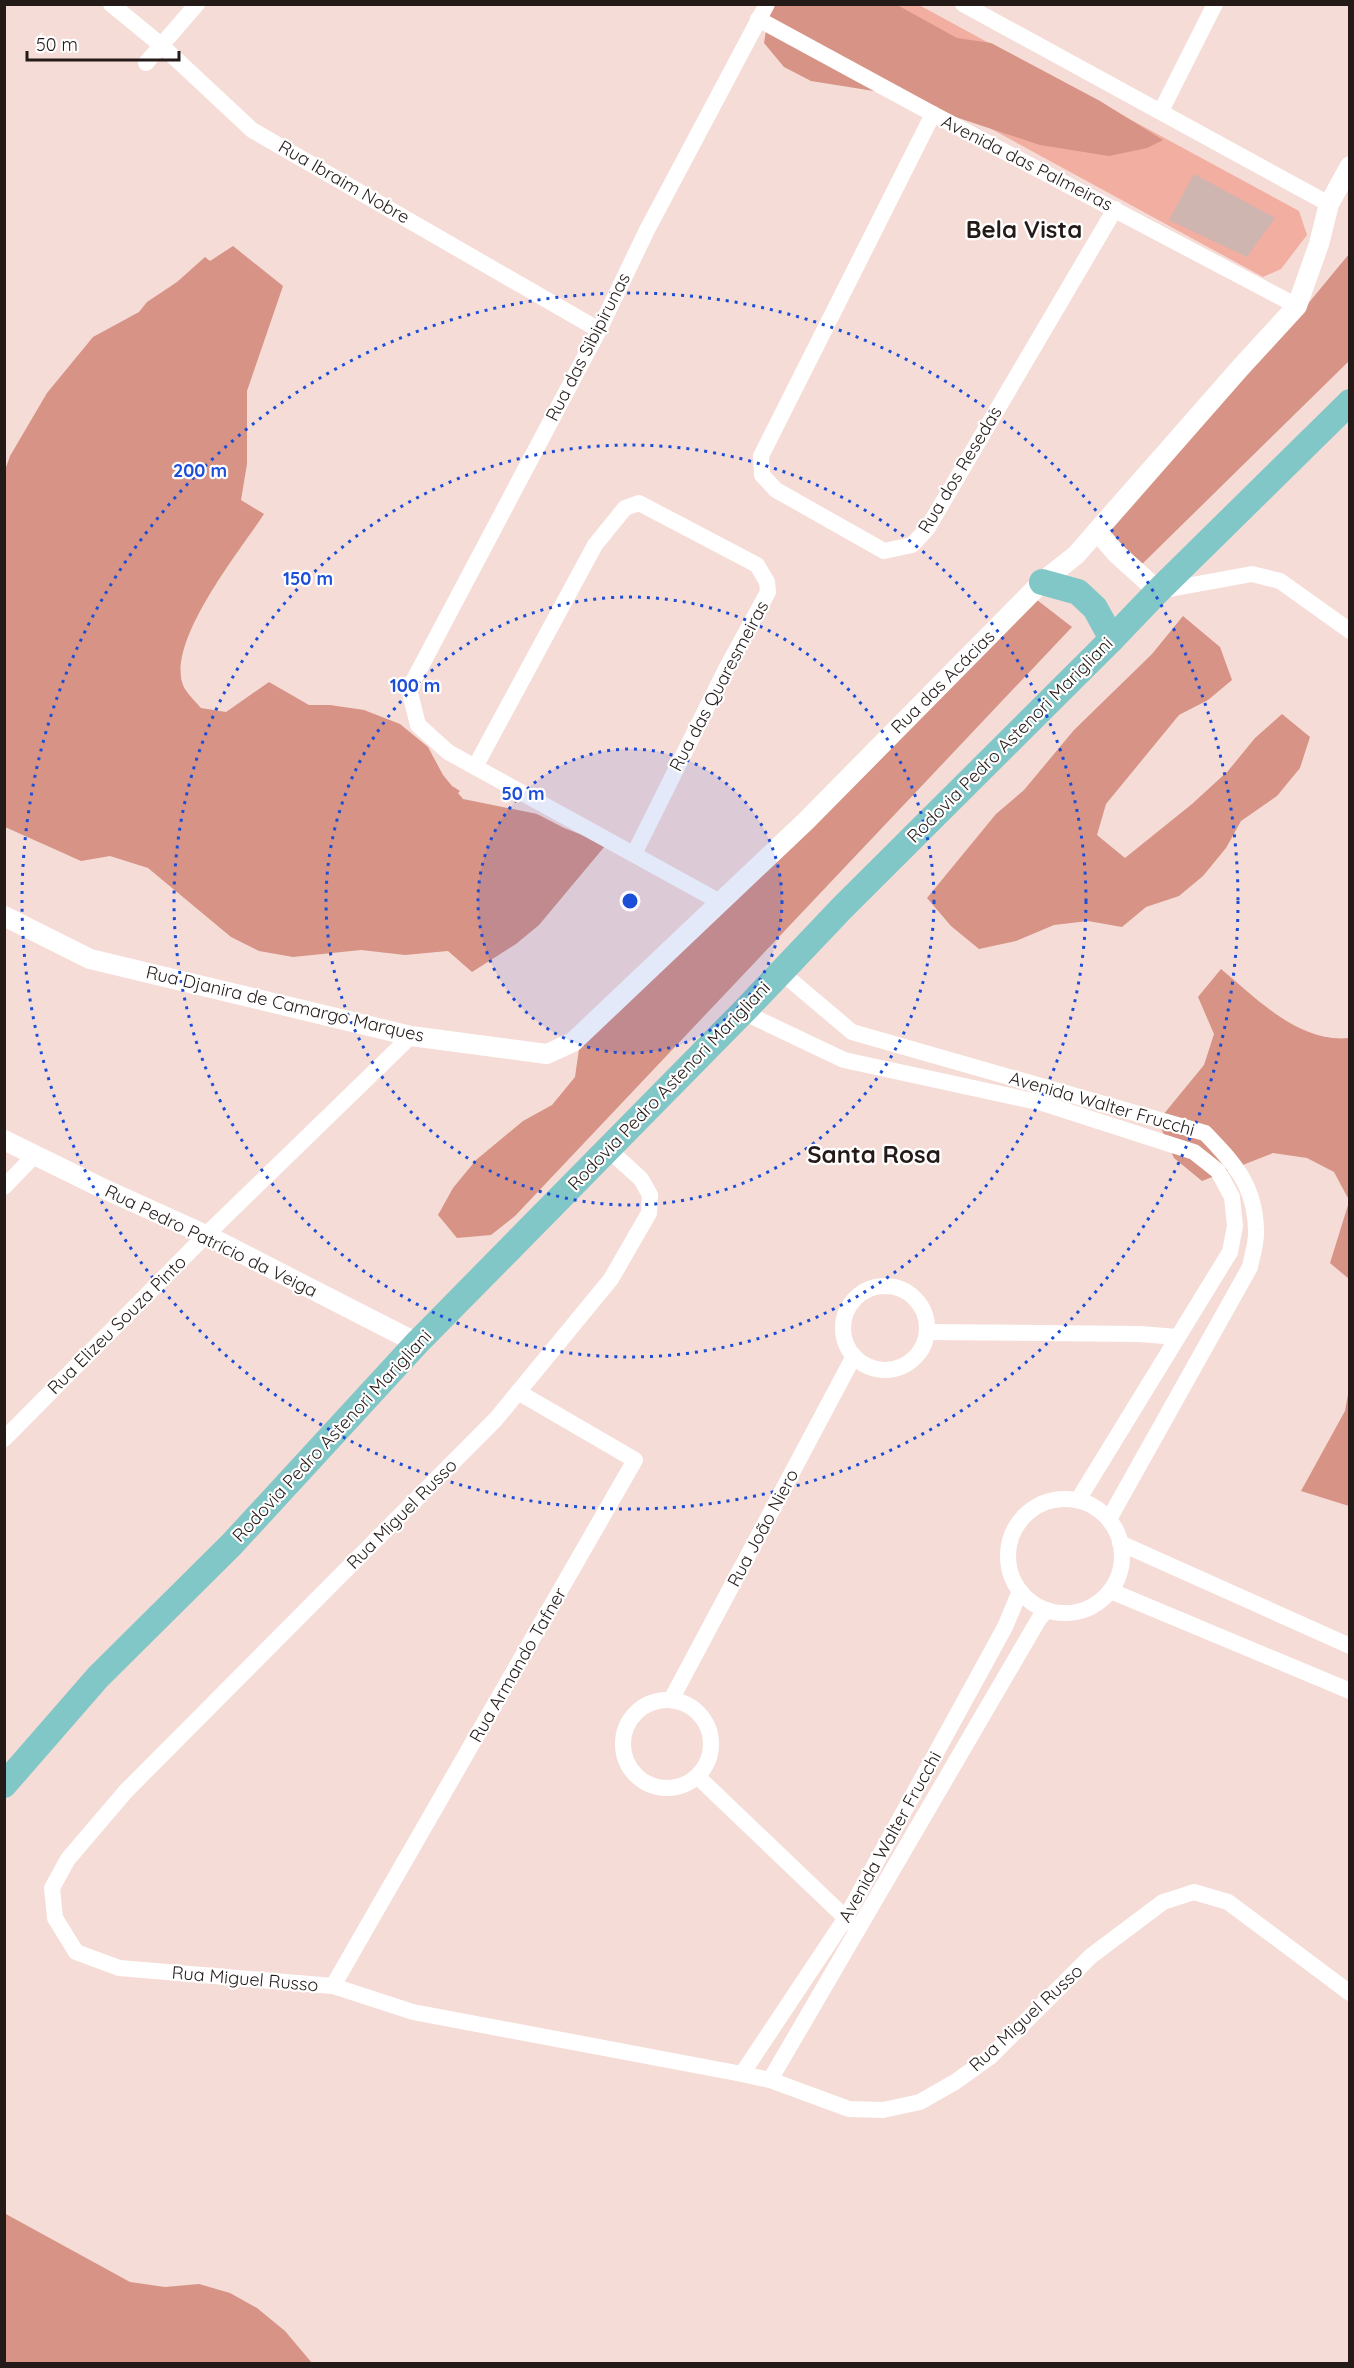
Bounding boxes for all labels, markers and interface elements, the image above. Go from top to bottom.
scale bar [27,24,178,62]
text: 50 m [36,33,78,56]
street label: Avenida das Palmeiras [938,109,1117,216]
street label: Rua Ibraim Nobre [275,135,414,228]
district label: Bela Vista [966,214,1082,244]
street label: Rua das Sibipirunas [540,269,635,425]
street label: Rua dos Resedas [913,402,1007,537]
text: 200 m [173,459,227,482]
text: 150 m [283,567,333,590]
street label: Rua das Quaresmeiras [664,597,773,775]
street label: Rua das Acácias [886,625,999,738]
street label: Rodovia Pedro Astenori Marigliani [902,632,1117,847]
text: 100 m [390,674,440,697]
text: 50 m [501,782,545,805]
centre of rings [620,891,640,911]
street label: Rua Djanira de Camargo Marques [144,960,426,1047]
street label: Rodovia Pedro Astenori Marigliani [562,976,775,1195]
street label: Avenida Walter Frucchi [1007,1066,1198,1141]
district label: Santa Rosa [807,1139,941,1169]
street label: Rua Pedro Patrício da Veiga [101,1179,321,1302]
street label: Rua Elizeu Souza Pinto [42,1250,191,1399]
street label: Rodovia Pedro Astenori Marigliani [227,1325,436,1547]
street label: Rua Miguel Russo [341,1453,462,1574]
street label: Rua João Niero [722,1465,803,1591]
street label: Rua Armando Tafner [464,1583,571,1746]
street label: Avenida Walter Frucchi [833,1747,946,1926]
street label: Rua Miguel Russo [964,1959,1087,2076]
street label: Rua Miguel Russo [171,1961,319,1996]

